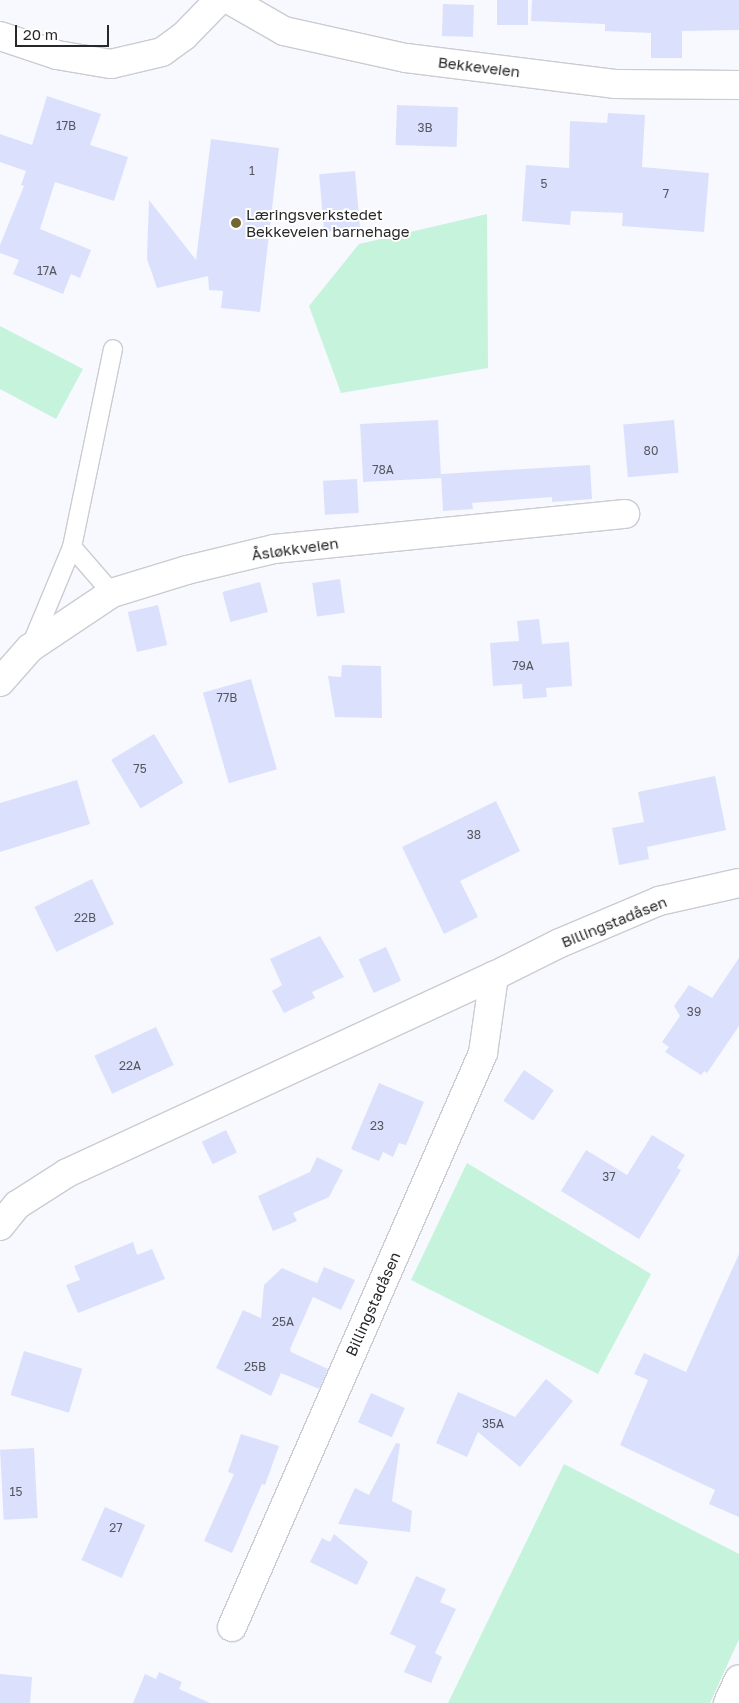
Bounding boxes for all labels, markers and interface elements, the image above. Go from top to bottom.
scale bar [18,15,111,47]
text: 20 m [23,25,58,43]
street label: Bekkeveien [437,53,521,81]
house number: 17B [56,119,76,133]
house number: 3B [417,121,433,135]
house number: 1 [249,164,255,178]
house number: 5 [541,177,547,191]
house number: 7 [663,187,669,201]
place label: Læringsverkstedet Bekkeveien barnehage [246,205,409,240]
marker: Læringsverkstedet Bekkeveien barnehage [230,217,242,229]
house number: 17A [37,264,57,278]
house number: 80 [644,444,658,458]
house number: 78A [372,463,394,477]
street label: Åsløkkveien [250,534,340,564]
house number: 79A [512,659,534,673]
house number: 77B [217,691,237,705]
house number: 75 [133,762,147,776]
house number: 38 [467,828,481,842]
street label: Billingstadåsen [559,893,669,951]
house number: 22B [74,911,96,925]
house number: 39 [687,1005,701,1019]
house number: 22A [119,1059,141,1073]
house number: 23 [370,1119,384,1133]
house number: 37 [602,1170,616,1184]
street label: Billingstadåsen [342,1249,404,1359]
house number: 25A [272,1315,294,1329]
house number: 25B [244,1360,266,1374]
house number: 35A [482,1417,504,1431]
house number: 15 [10,1485,22,1499]
house number: 27 [109,1521,123,1535]

